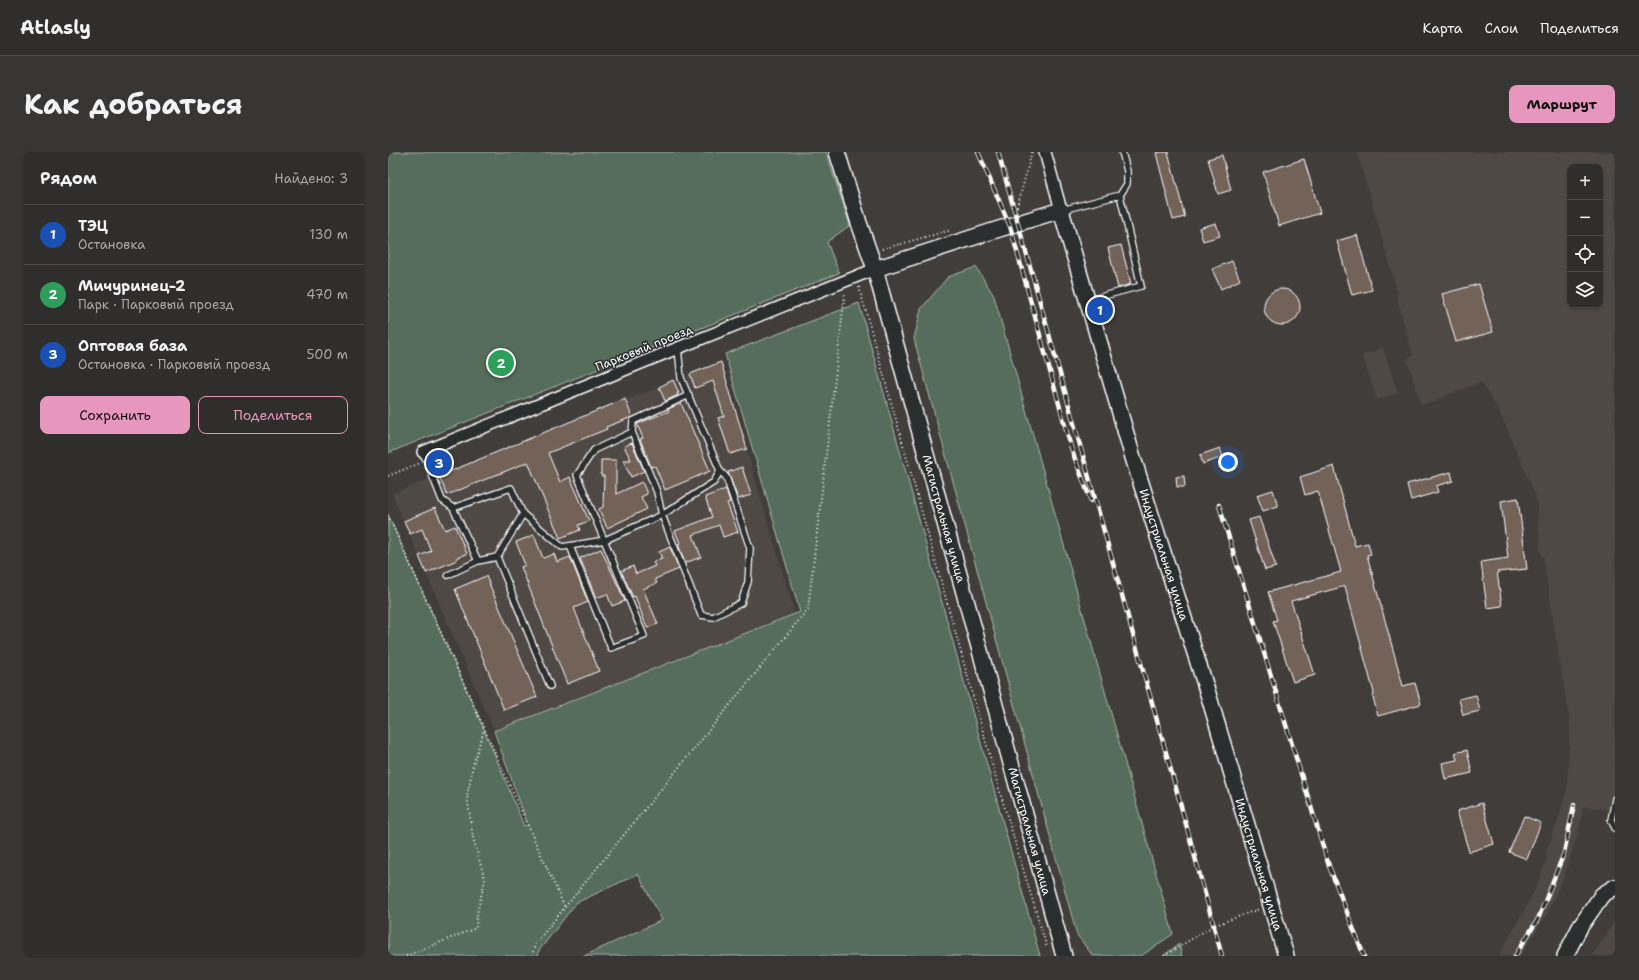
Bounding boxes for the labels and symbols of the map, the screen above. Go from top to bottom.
pin: 1 [1087,295,1113,325]
street label: Парковый проезд [593,321,695,375]
pin: 2 [488,348,514,378]
pin: 3 [426,448,452,478]
your location [1218,452,1238,472]
street label: Магистральная улица [918,453,969,585]
street label: Индустриальная улица [1135,487,1192,623]
street label: Магистральная улица [1004,765,1055,897]
street label: Индустриальная улица [1232,796,1286,933]

